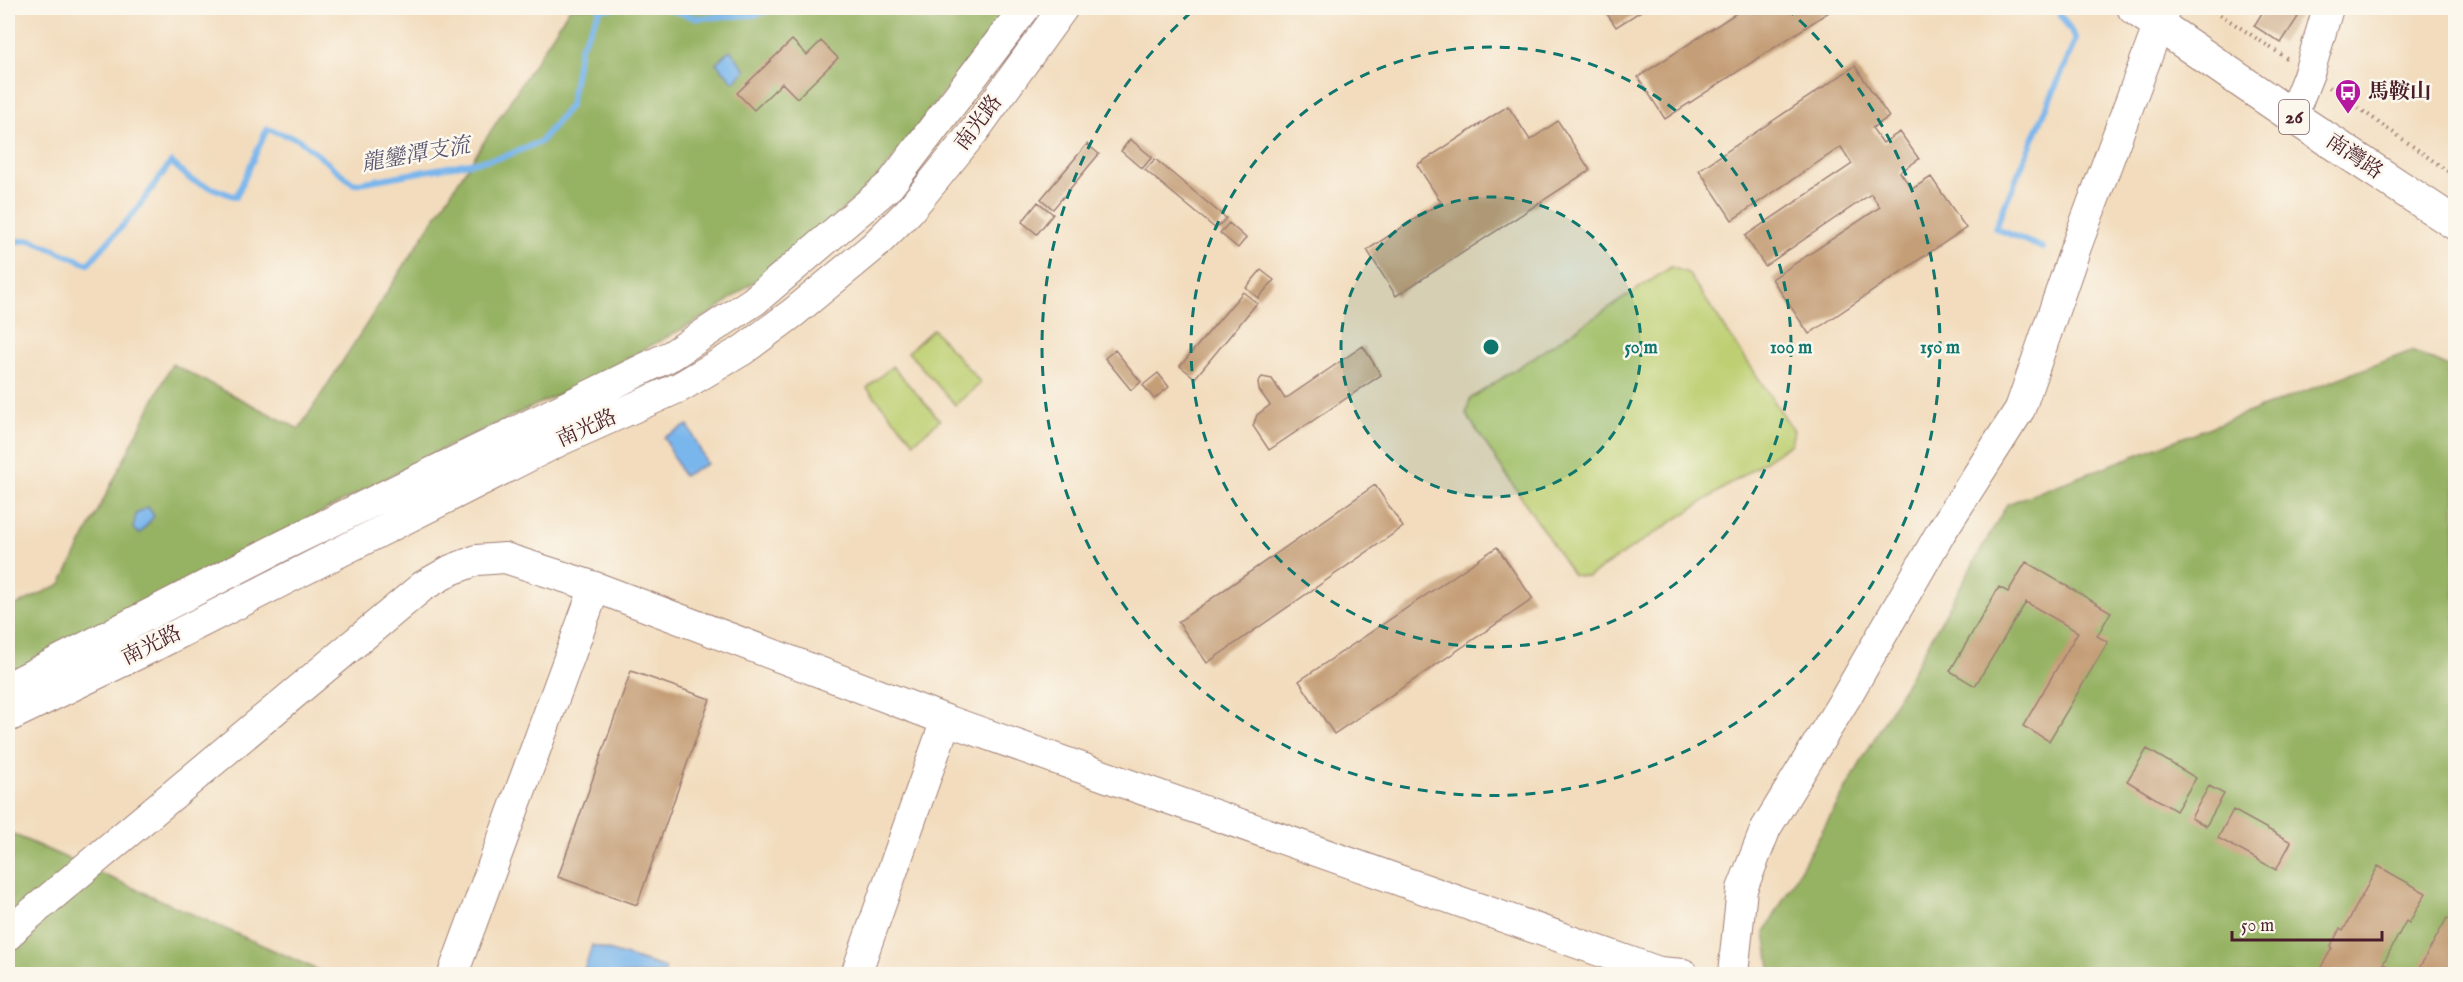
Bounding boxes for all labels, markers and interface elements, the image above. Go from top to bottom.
bus stop icon: 馬鞍山 [2333,77,2363,115]
place label: 馬鞍山 [2368,79,2431,106]
street label: 南光路 [949,90,1009,156]
road number: 26 [2279,100,2309,134]
street label: 南灣路 [2320,128,2388,186]
water label: 龍鑾潭支流 [359,131,476,178]
centre of rings [1481,337,1501,357]
text: 50 m [1624,337,1658,360]
text: 100 m [1770,337,1812,360]
text: 150 m [1920,337,1960,360]
street label: 南光路 [553,404,621,454]
street label: 南光路 [118,620,186,672]
scale bar [2232,904,2382,942]
text: 50 m [2241,915,2274,938]

